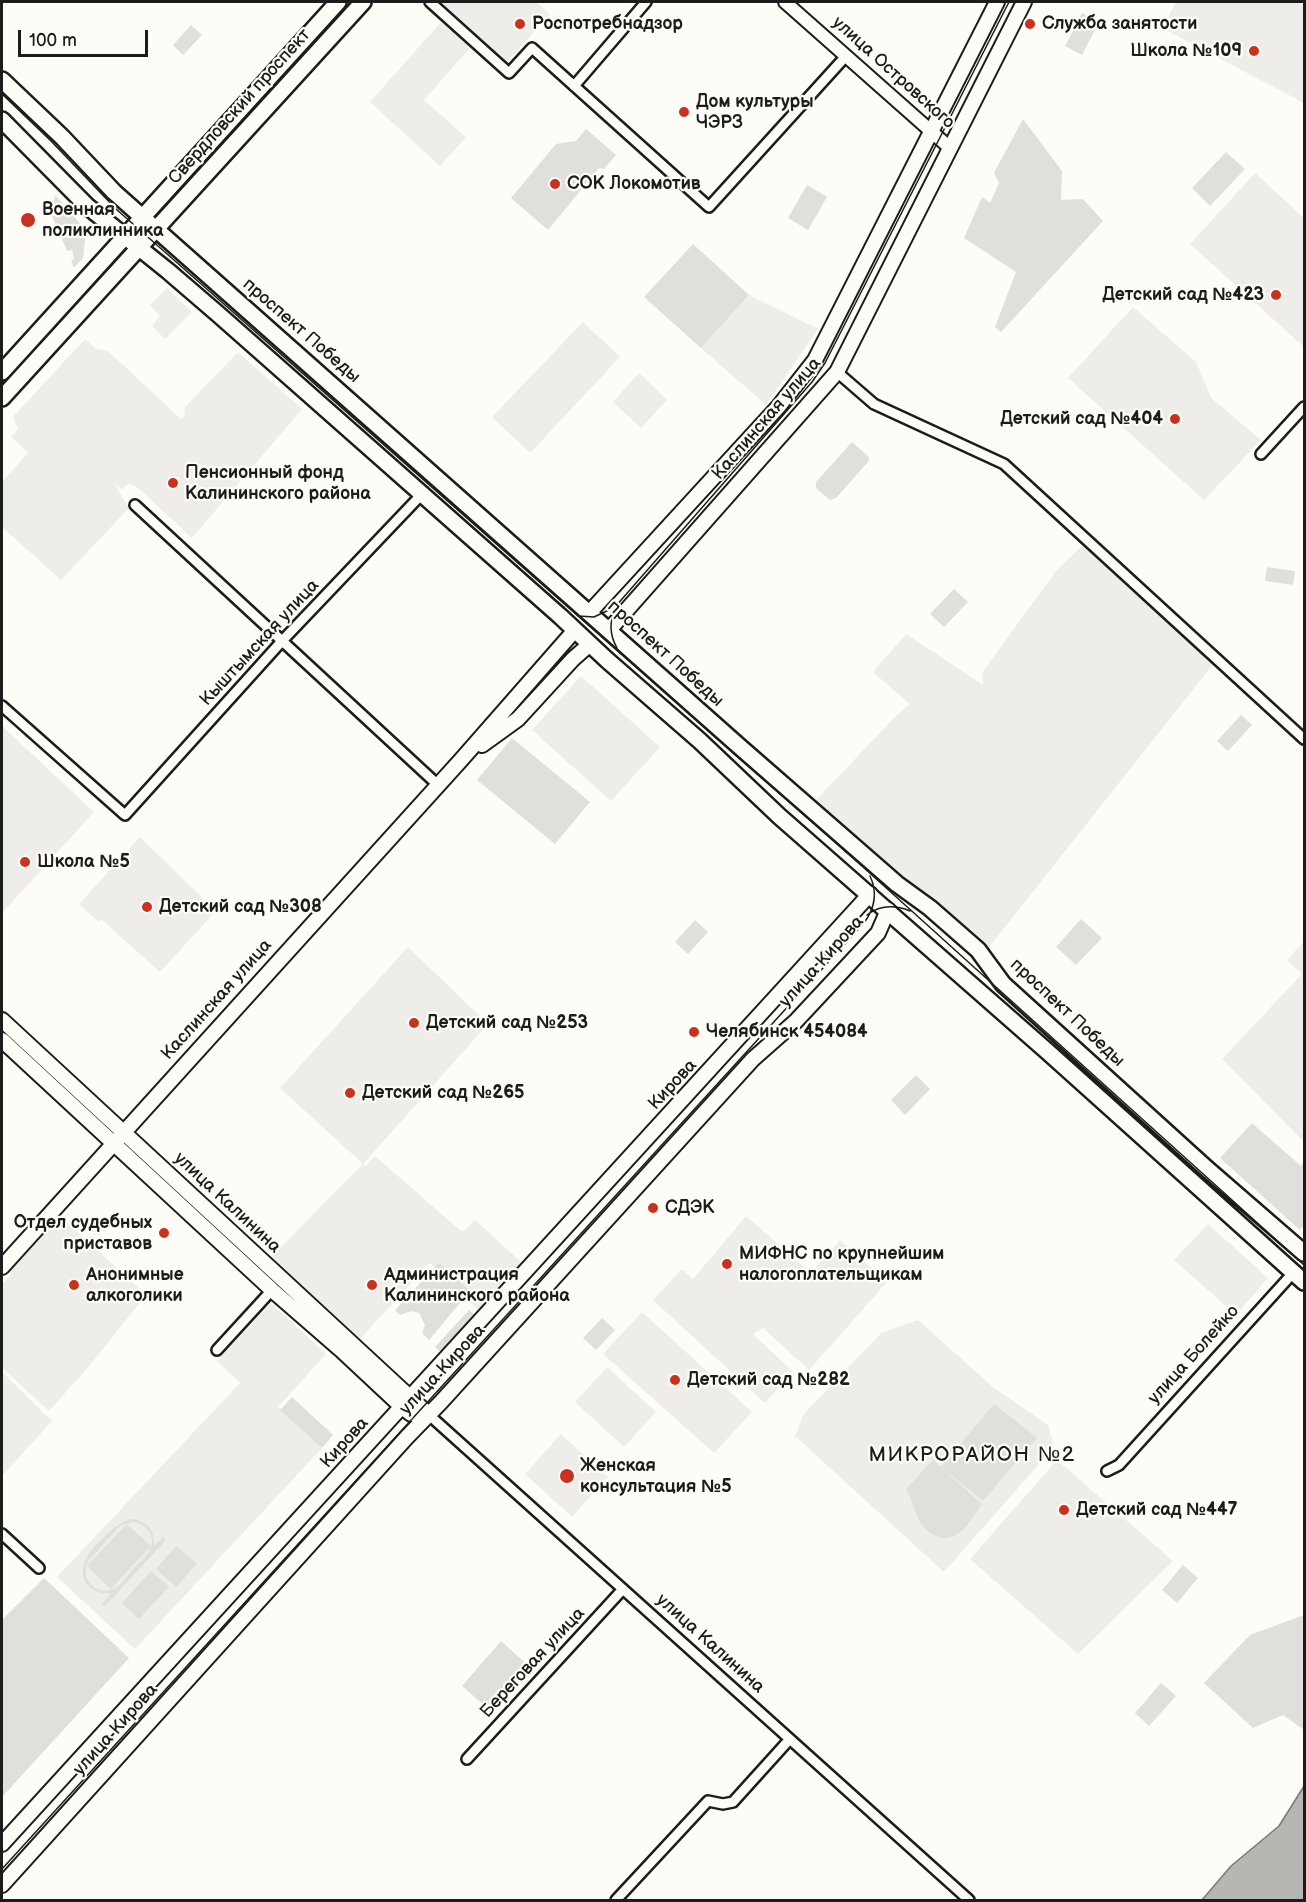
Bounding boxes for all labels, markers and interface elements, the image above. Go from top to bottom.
street label: улица Островского [827,12,959,134]
place label: Роспотребнадзор [532,13,683,35]
place label: Служба занятости [1042,13,1197,35]
marker: Роспотребнадзор [513,17,527,31]
marker: Служба занятости [1023,17,1037,31]
scale bar [21,18,152,56]
street label: Свердловский проспект [164,25,316,189]
text: 100 m [29,30,77,51]
place label: Школа №109 [1130,40,1242,62]
marker: Школа №109 [1247,44,1261,58]
place label: Дом культуры ЧЭРЗ [696,91,814,134]
marker: Дом культуры ЧЭРЗ [677,105,691,119]
place label: СОК Локомотив [567,173,701,195]
marker: СОК Локомотив [548,177,562,191]
place label: Военная поликлинника [42,199,163,242]
marker: Военная поликлинника [19,211,37,229]
street label: проспект Победы [238,274,364,388]
place label: Детский сад №423 [1102,284,1264,306]
marker: Детский сад №423 [1269,288,1283,302]
street label: Каслинская улица [708,353,826,485]
place label: Детский сад №404 [1000,408,1163,430]
marker: Детский сад №404 [1168,412,1182,426]
place label: Пенсионный фонд Калининского района [185,462,371,504]
marker: Пенсионный фонд Калининского района [166,476,180,490]
street label: Кыштымская улица [196,575,324,711]
street label: проспект Победы [603,596,727,712]
place label: Школа №5 [37,851,130,873]
marker: Школа №5 [18,855,32,869]
place label: Детский сад №308 [159,896,322,918]
marker: Детский сад №308 [140,900,154,914]
street label: улица Кирова [775,912,869,1012]
street label: Каслинская улица [157,935,277,1065]
street label: проспект Победы [1005,954,1129,1072]
place label: Детский сад №253 [426,1012,588,1034]
marker: Детский сад №253 [407,1016,421,1030]
place label: Челябинск 454084 [706,1021,868,1043]
marker: Челябинск 454084 [687,1025,701,1039]
street label: Кирова [644,1055,702,1115]
place label: Детский сад №265 [362,1082,524,1104]
marker: Детский сад №265 [343,1086,357,1100]
street label: улица Калинина [169,1148,285,1258]
place label: СДЭК [665,1197,714,1219]
marker: СДЭК [646,1201,660,1215]
place label: Отдел судебных приставов [14,1212,152,1254]
marker: Отдел судебных приставов [157,1226,171,1240]
place label: МИФНС по крупнейшим налогоплательщикам [739,1243,944,1286]
marker: МИФНС по крупнейшим налогоплательщикам [720,1257,734,1271]
place label: Анонимные алкоголики [86,1264,184,1306]
place label: Администрация Калининского района [384,1264,570,1306]
marker: Анонимные алкоголики [67,1278,81,1292]
marker: Администрация Калининского района [365,1278,379,1292]
street label: улица Болейко [1144,1301,1244,1409]
street label: улица Кирова [396,1320,490,1420]
place label: Детский сад №282 [687,1369,850,1391]
marker: Детский сад №282 [668,1373,682,1387]
street label: Кирова [316,1413,374,1473]
district label: МИКРОРАЙОН №2 [868,1443,1076,1469]
place label: Женская консультация №5 [580,1455,732,1498]
marker: Женская консультация №5 [558,1467,576,1485]
place label: Детский сад №447 [1076,1499,1237,1521]
marker: Детский сад №447 [1057,1503,1071,1517]
street label: улица Калинина [651,1590,769,1698]
street label: Береговая улица [476,1603,590,1723]
street label: улица Кирова [69,1680,163,1780]

